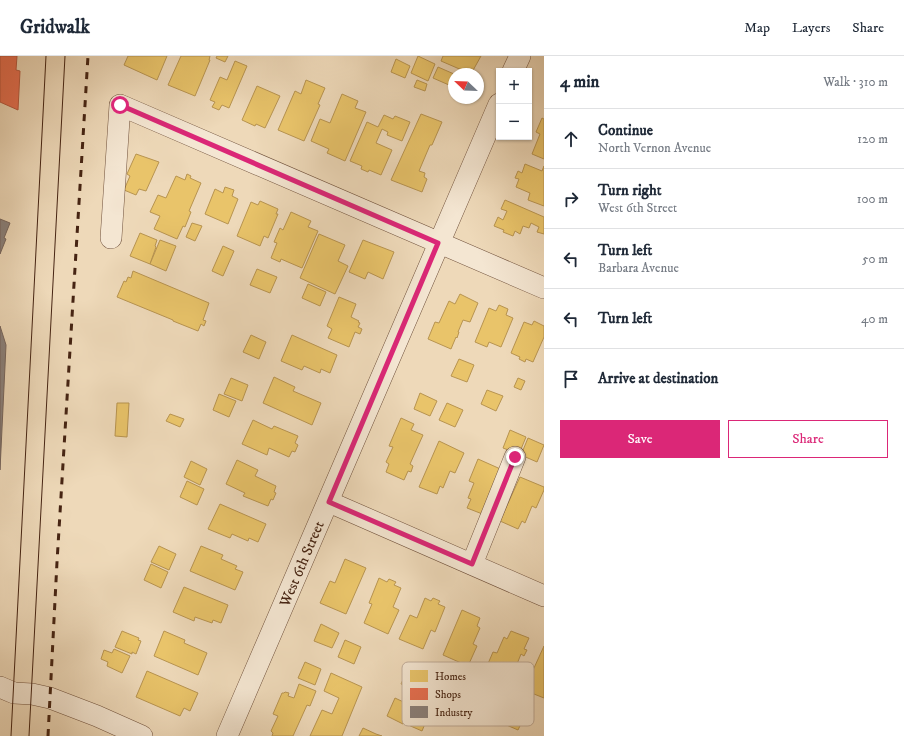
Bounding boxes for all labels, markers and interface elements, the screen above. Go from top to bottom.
text: Gridwalk [20,16,90,39]
text: Map [744,19,770,37]
text: Layers [792,19,830,37]
text: Share [852,19,884,37]
north arrow [448,68,484,104]
map controls [496,68,532,140]
button: + [496,68,532,104]
text: 4 min [560,71,599,93]
text: Walk · 310 m [823,74,888,90]
route start [111,96,129,114]
button: − [496,104,532,140]
text: Continue [598,121,653,140]
icon: ahead [560,128,582,150]
text: 120 m [857,131,888,147]
text: North Vernon Avenue [598,140,711,156]
text: Turn right [598,181,661,200]
icon: right [560,188,582,210]
text: 100 m [857,191,888,207]
text: West 6th Street [598,200,677,216]
text: Turn left [598,241,652,260]
icon: left [560,248,582,270]
text: 50 m [862,251,888,267]
text: Barbara Avenue [598,260,679,276]
icon: left [560,308,582,330]
text: Turn left [598,309,652,328]
text: 40 m [861,311,888,327]
icon: arrive [560,368,582,390]
text: Arrive at destination [598,369,718,388]
button: Save [560,420,720,458]
button: Share [728,420,888,458]
route end [506,448,524,466]
street label: West 6th Street [275,518,329,611]
legend [402,662,534,726]
text: Homes [435,670,466,684]
text: Shops [435,688,461,702]
text: Industry [435,706,473,720]

